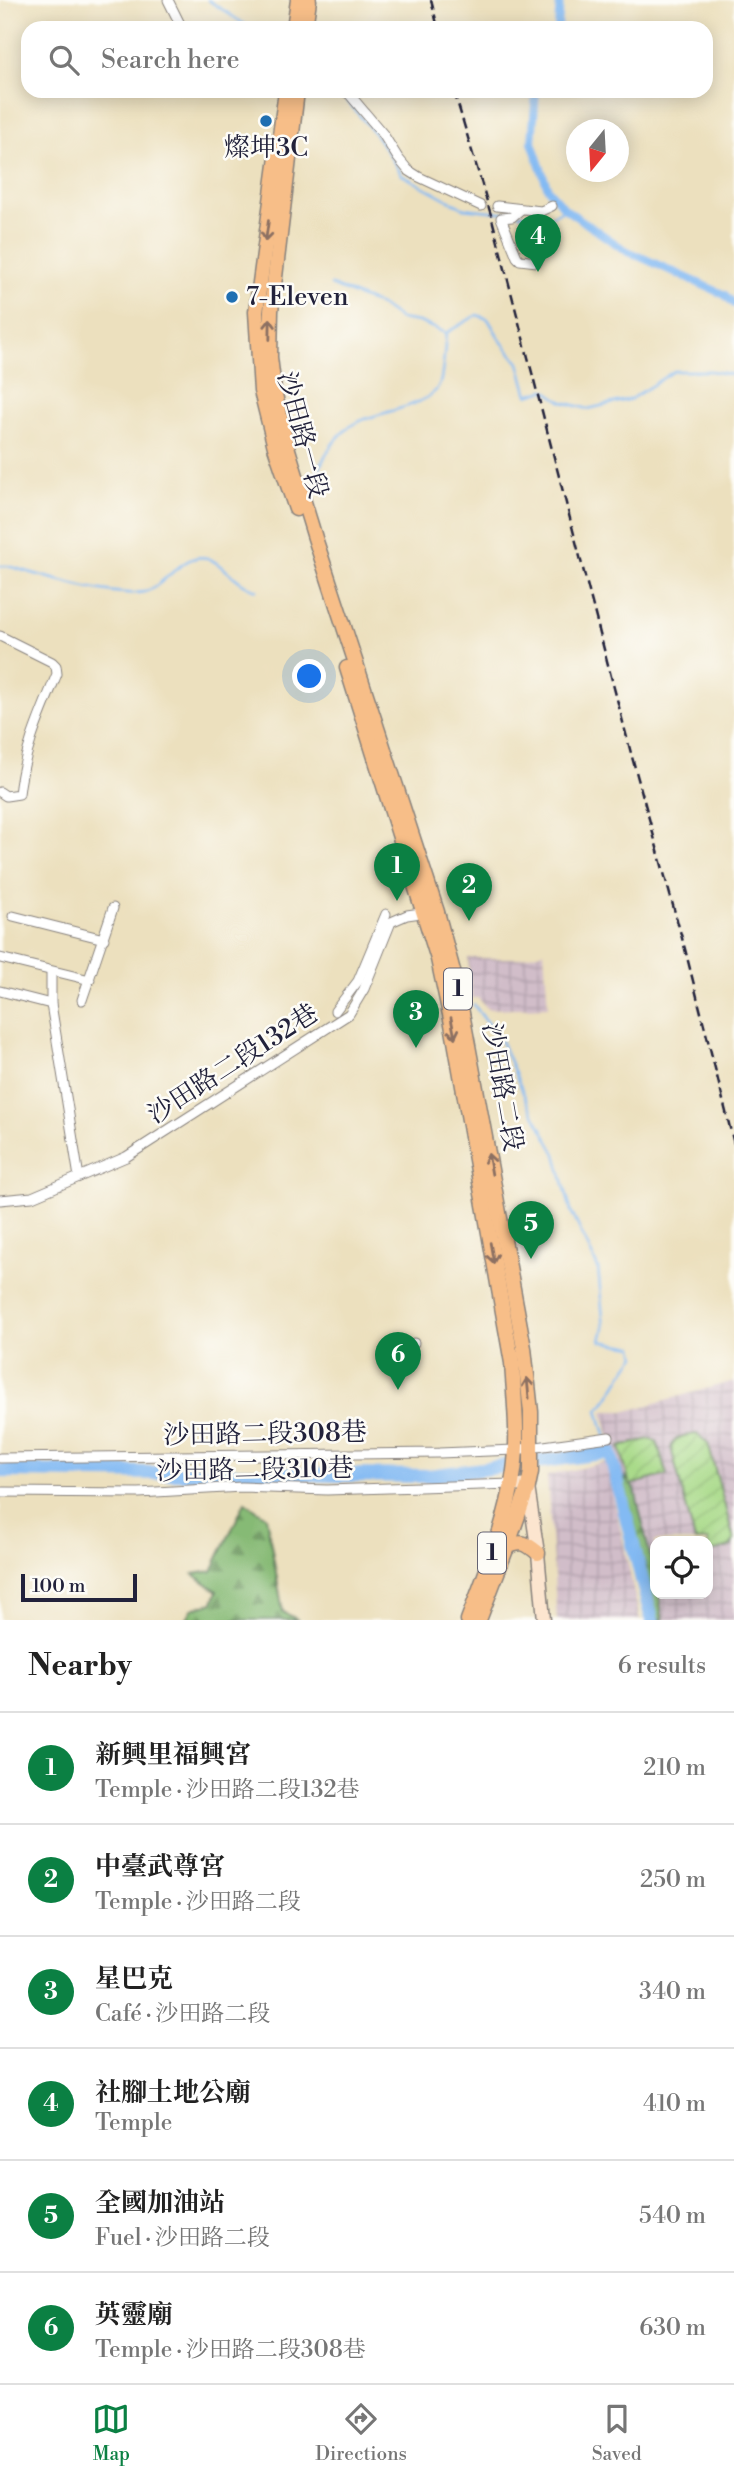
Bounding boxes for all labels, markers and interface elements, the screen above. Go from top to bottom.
search box [21,21,713,98]
icon: search [45,41,83,79]
text: Search here [101,44,240,76]
marker: 燦坤3C [258,113,274,129]
north arrow [566,119,629,182]
place label: 燦坤3C [224,132,308,164]
pin: 4 [515,214,561,272]
one-way arrow [260,220,273,242]
place label: 7-Eleven [246,281,348,313]
marker: 7-Eleven [224,289,240,305]
one-way arrow [263,318,277,341]
street label: 沙田路一段 [270,368,334,502]
your location [292,659,326,693]
pin: 1 [374,843,420,901]
pin: 2 [446,863,492,921]
road number: 1 [444,968,472,1009]
pin: 3 [393,990,439,1048]
street label: 沙田路二段132巷 [142,997,324,1131]
one-way arrow [446,1017,460,1039]
street label: 沙田路二段 [475,1020,529,1154]
one-way arrow [483,1153,497,1176]
pin: 5 [508,1201,554,1259]
one-way arrow [486,1241,499,1263]
pin: 6 [375,1332,421,1390]
one-way arrow [521,1377,534,1400]
street label: 沙田路二段308巷 [163,1416,367,1452]
street label: 沙田路二段310巷 [156,1452,354,1488]
road number: 1 [478,1532,506,1574]
map controls [650,1536,713,1599]
button: locate [650,1536,713,1599]
scale bar [21,1571,136,1603]
text: 100 m [32,1574,85,1598]
text: Nearby [28,1647,132,1685]
text: 6 results [618,1652,706,1680]
text: 新興里福興宮 [95,1739,251,1771]
text: 1 [45,1754,57,1782]
text: 210 m [643,1754,706,1782]
text: Temple · 沙田路二段132巷 [95,1776,360,1804]
text: 中臺武尊宮 [95,1851,225,1883]
text: 2 [44,1866,58,1894]
text: 250 m [640,1866,706,1894]
text: Temple · 沙田路二段 [95,1888,301,1916]
text: 星巴克 [95,1963,173,1995]
text: 3 [44,1978,58,2006]
text: 340 m [639,1978,706,2006]
text: Café · 沙田路二段 [95,2000,270,2028]
text: 社腳土地公廟 [95,2077,251,2109]
text: 4 [43,2090,59,2118]
text: 410 m [643,2090,706,2118]
text: Temple [95,2109,173,2137]
text: 全國加油站 [95,2187,225,2219]
text: 5 [44,2202,58,2230]
text: 540 m [639,2202,706,2230]
text: Fuel · 沙田路二段 [95,2224,270,2252]
text: 英靈廟 [95,2299,173,2331]
text: 6 [44,2314,58,2342]
text: 630 m [639,2314,706,2342]
text: Temple · 沙田路二段308巷 [95,2336,366,2364]
tab: Map [92,2400,130,2466]
tab: Directions [315,2400,407,2466]
tab: Saved [592,2400,642,2466]

